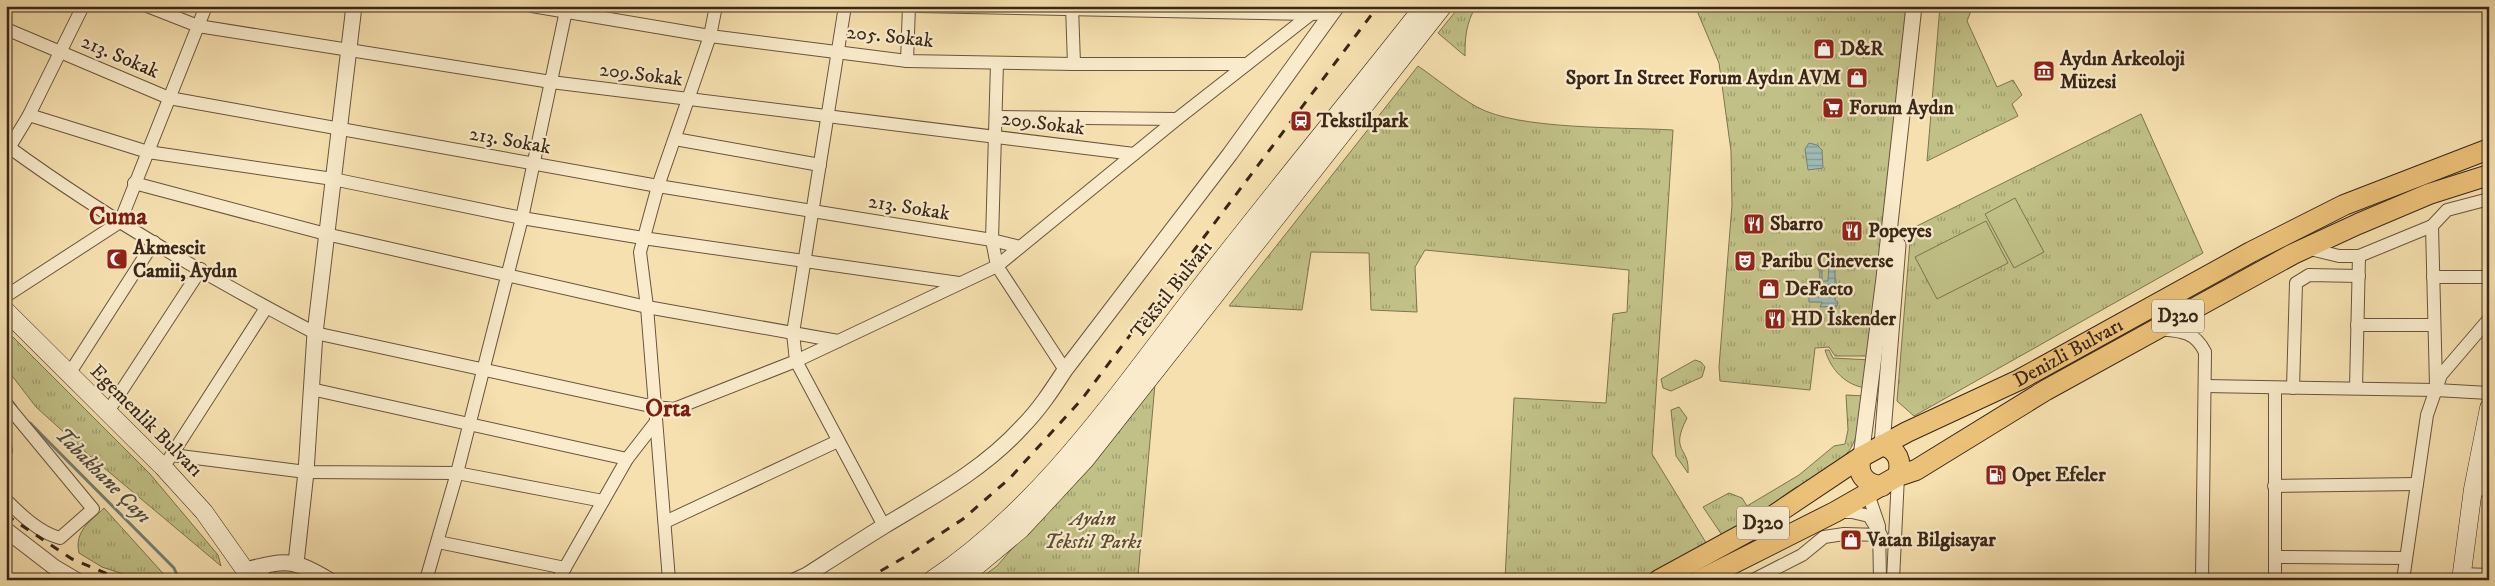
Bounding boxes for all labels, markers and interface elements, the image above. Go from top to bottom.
street label: 205. Sokak [845,20,935,54]
street label: 213. Sokak [77,29,163,85]
shop icon: D&R [1812,37,1836,61]
place label: D&R [1840,37,1884,62]
place label: Aydın Arkeoloji Müzesi [2059,47,2185,95]
street label: 209.Sokak [598,57,684,93]
museum icon: Aydın Arkeoloji Müzesi [2032,59,2056,83]
place label: Sport In Street Forum Aydın AVM [1566,66,1841,91]
shop icon: Sport In Street Forum Aydın AVM [1845,66,1869,90]
supermarket icon: Forum Aydın [1821,96,1845,120]
place label: Forum Aydın [1849,96,1955,121]
street label: 209.Sokak [1000,106,1086,142]
station icon: Tekstilpark [1289,109,1313,133]
place label: Tekstilpark [1316,109,1409,134]
street label: 213. Sokak [467,122,553,160]
street label: 213. Sokak [866,189,952,227]
district label: Cuma [89,201,147,232]
restaurant icon: Sbarro [1742,212,1766,236]
place label: Sbarro [1770,212,1823,237]
restaurant icon: Popeyes [1840,219,1864,243]
place label: Popeyes [1868,219,1932,244]
place label: Akmescit Camii, Aydın [132,236,238,284]
street label: Tekstil Bulvarı [1126,236,1218,344]
mosque icon: Akmescit Camii, Aydın [105,247,129,271]
theatre icon: Paribu Cineverse [1733,249,1757,273]
place label: Paribu Cineverse [1761,249,1894,274]
shop icon: DeFacto [1757,277,1781,301]
place label: DeFacto [1785,277,1853,302]
road number: D320 [2152,300,2204,332]
place label: HD İskender [1791,306,1897,332]
restaurant icon: HD İskender [1763,307,1787,331]
street label: Denizli Bulvarı [2009,313,2127,393]
street label: Egemenlik Bulvarı [84,359,208,483]
district label: Orta [645,393,691,424]
water label: Tabakhane Çayı [50,423,157,530]
fuel station icon: Opet Efeler [1984,463,2008,487]
place label: Opet Efeler [2012,463,2106,488]
road number: D320 [1737,506,1789,540]
park label: Aydın Tekstil Parkı [1044,507,1142,555]
shop icon: Vatan Bilgisayar [1839,528,1863,552]
place label: Vatan Bilgisayar [1866,528,1996,553]

